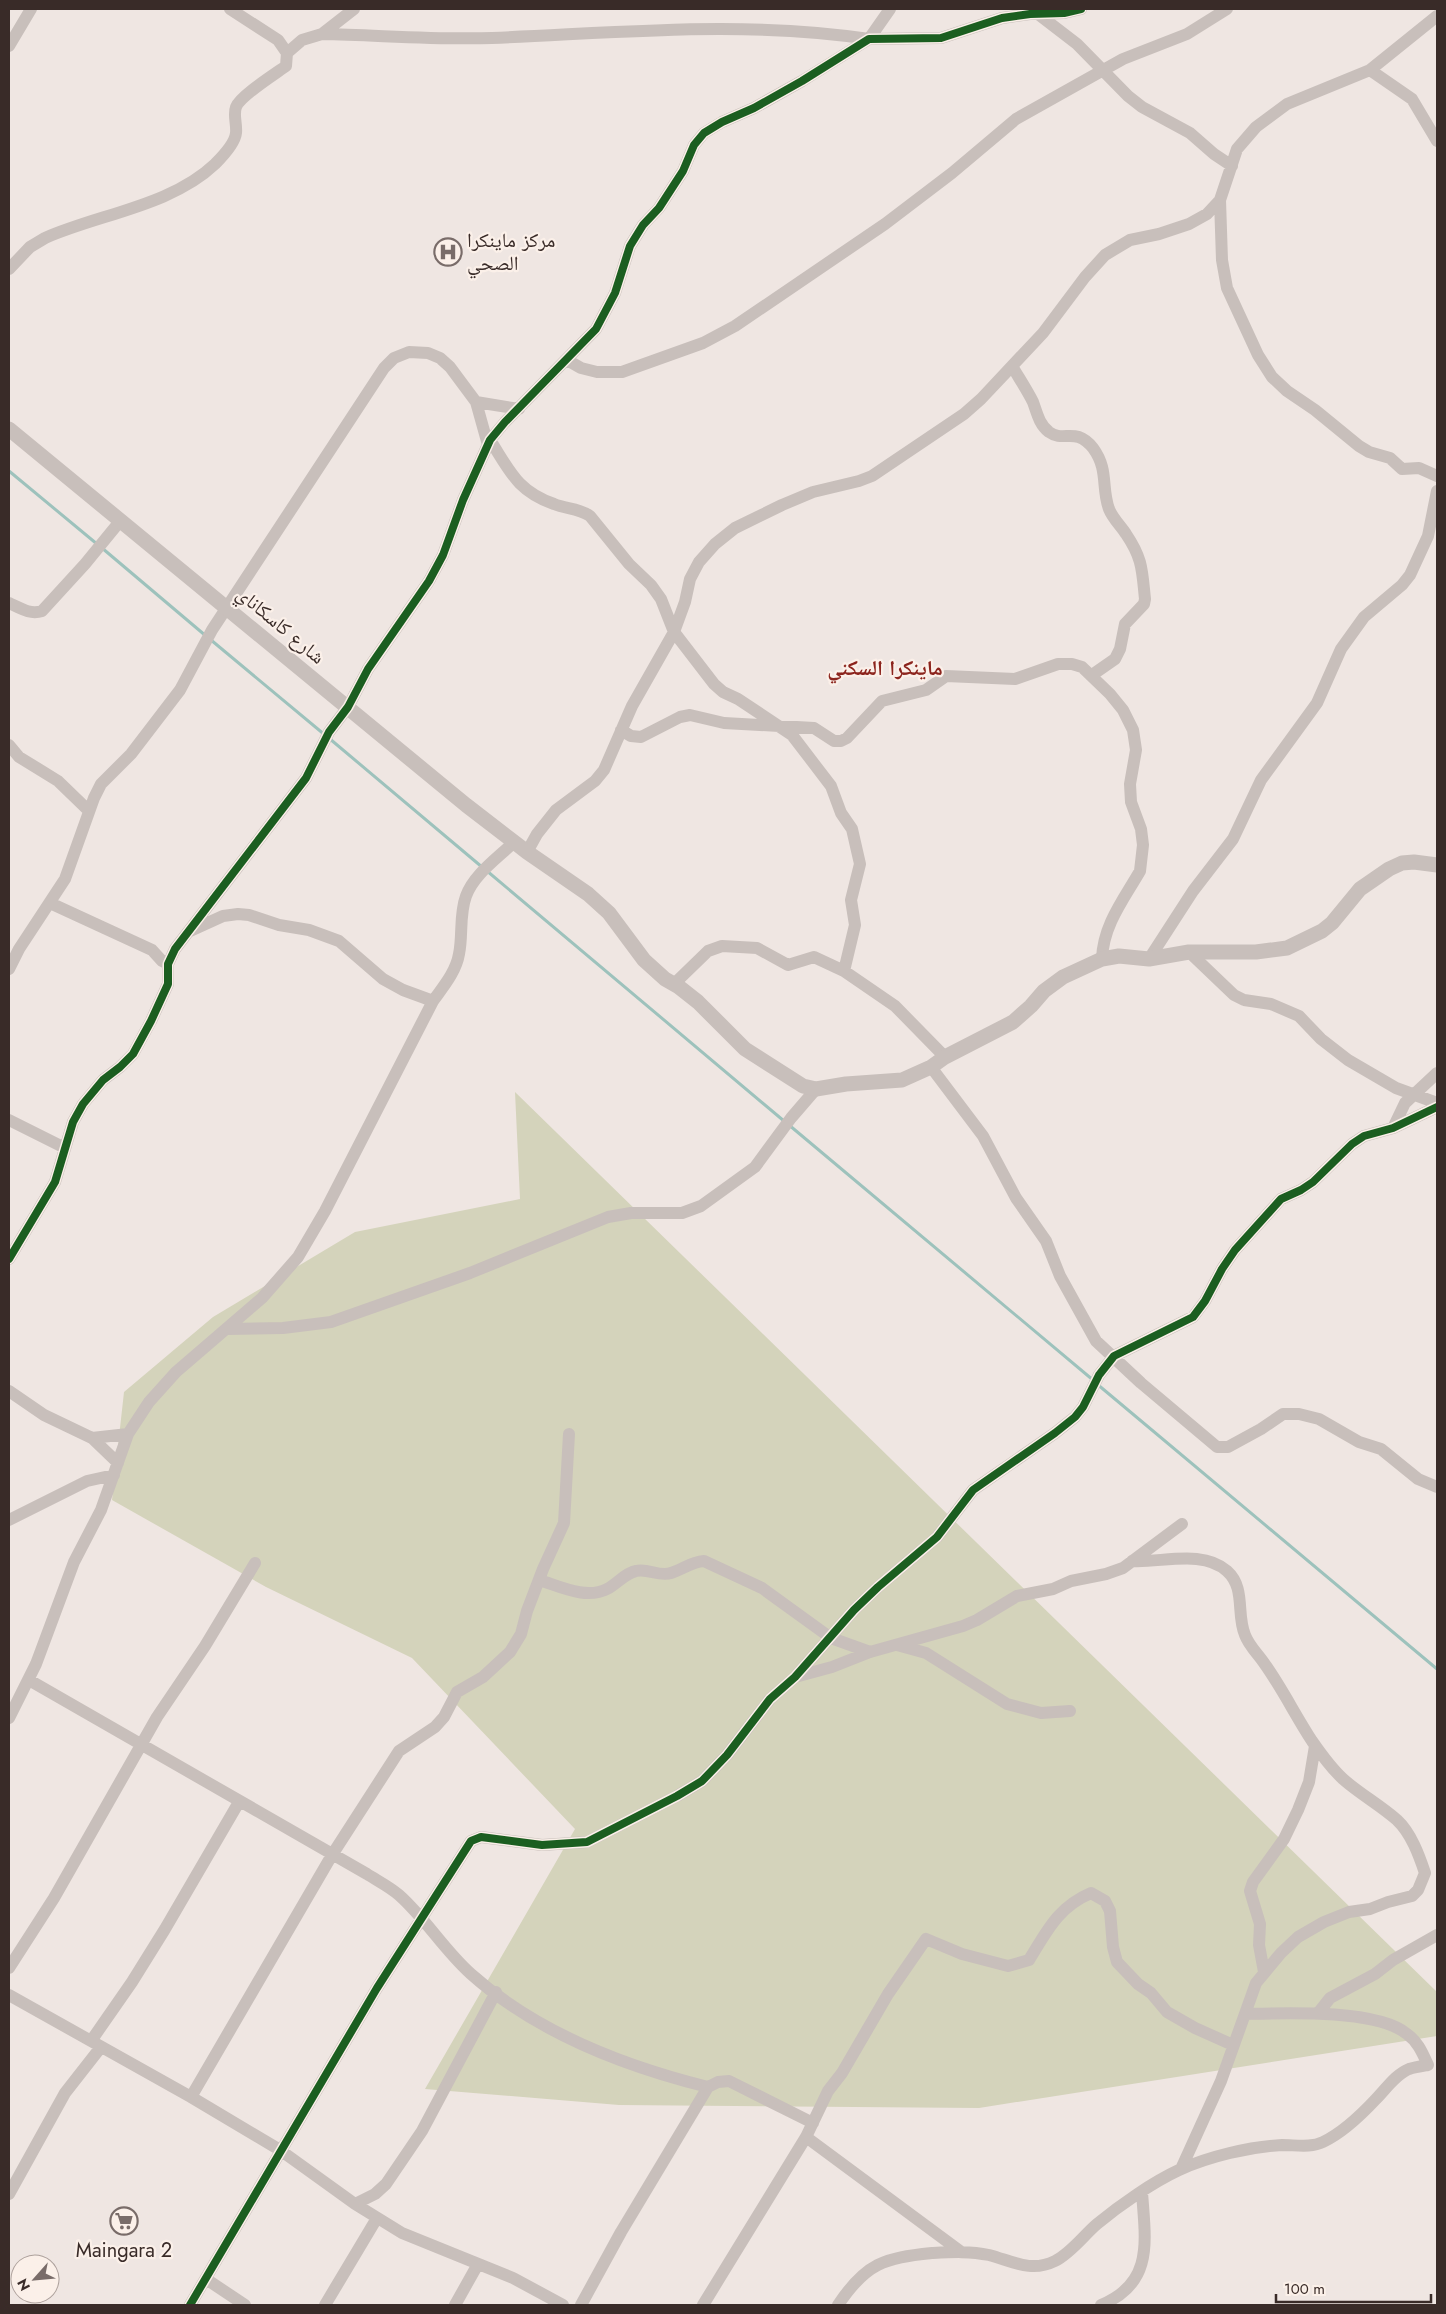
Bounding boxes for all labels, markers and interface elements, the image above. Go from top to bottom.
place label: مركز ماينكرا الصحي [467,226,555,279]
hospital icon: مركز ماينكرا الصحي [433,237,463,267]
street label: شارع كاسكاناي [229,580,331,672]
district label: ماينكرا السكني [827,653,943,684]
supermarket icon: Maingara 2 [109,2206,139,2236]
place label: Maingara 2 [76,2236,172,2265]
north arrow [10,2254,60,2304]
scale bar [1276,2272,1431,2304]
text: N [12,2275,35,2294]
text: 100 m [1284,2278,1325,2300]

